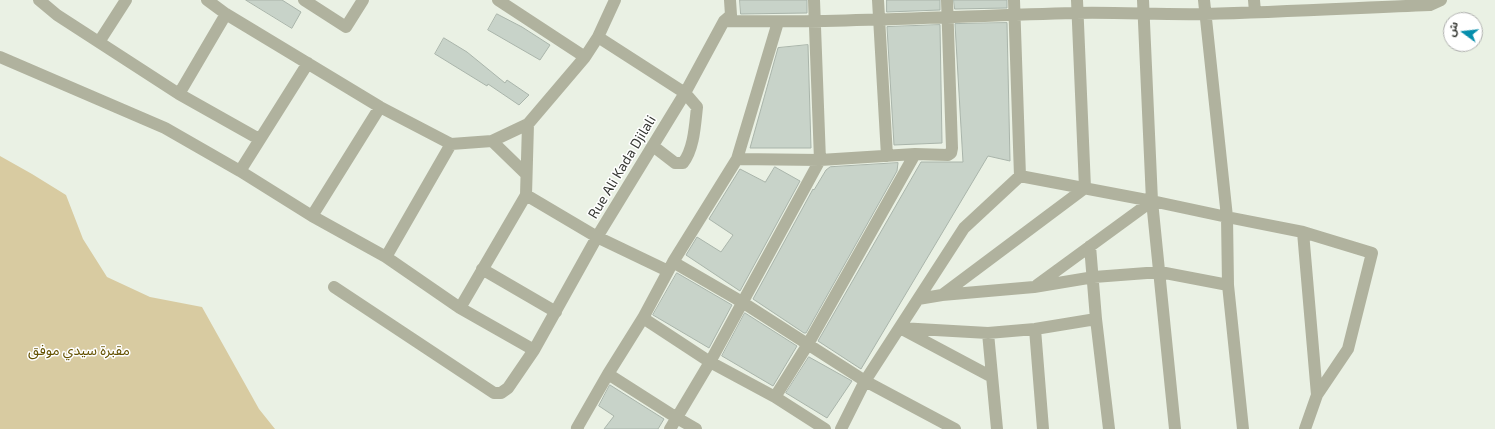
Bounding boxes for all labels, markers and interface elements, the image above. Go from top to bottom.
north arrow [1443,12,1483,52]
text: ش [1444,20,1460,38]
street label: Rue Ali Kada Djilali [585,112,659,222]
park label: مقبرة سيدي موفق [28,342,130,358]

